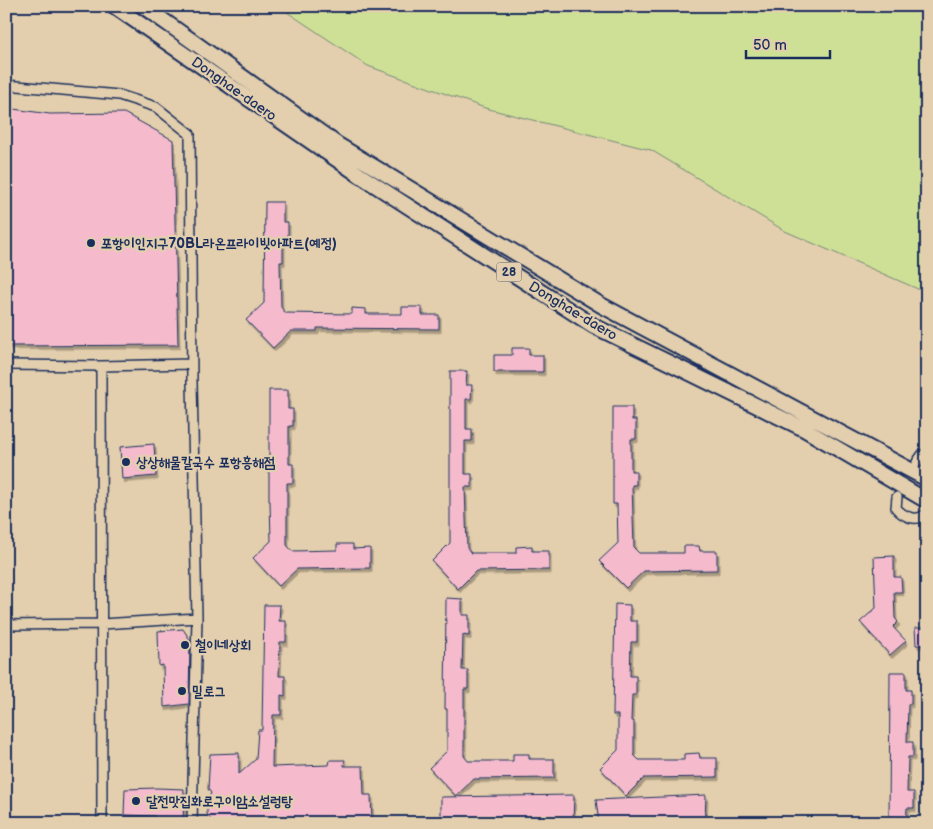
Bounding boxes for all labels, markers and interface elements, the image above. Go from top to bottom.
scale bar [746,28,829,60]
text: 50 m [753,36,787,55]
street label: Donghae-daero [188,53,280,125]
place label: 포항이인지구70BL라온프라이빗아파트(예정) [101,235,337,252]
marker: 포항이인지구70BL라온프라이빗아파트(예정) [85,237,97,249]
road number: 28 [496,262,522,282]
street label: Donghae-daero [526,278,620,344]
place label: 상상해물칼국수 포항흥해점 [136,454,276,471]
marker: 상상해물칼국수 포항흥해점 [120,456,132,468]
place label: 철이네상회 [195,637,251,654]
marker: 철이네상회 [179,639,191,651]
place label: 밀로그 [192,683,226,700]
marker: 밀로그 [176,685,188,697]
place label: 달전맛집화로구이암소설렁탕 [146,793,293,810]
marker: 달전맛집화로구이암소설렁탕 [130,795,142,807]

